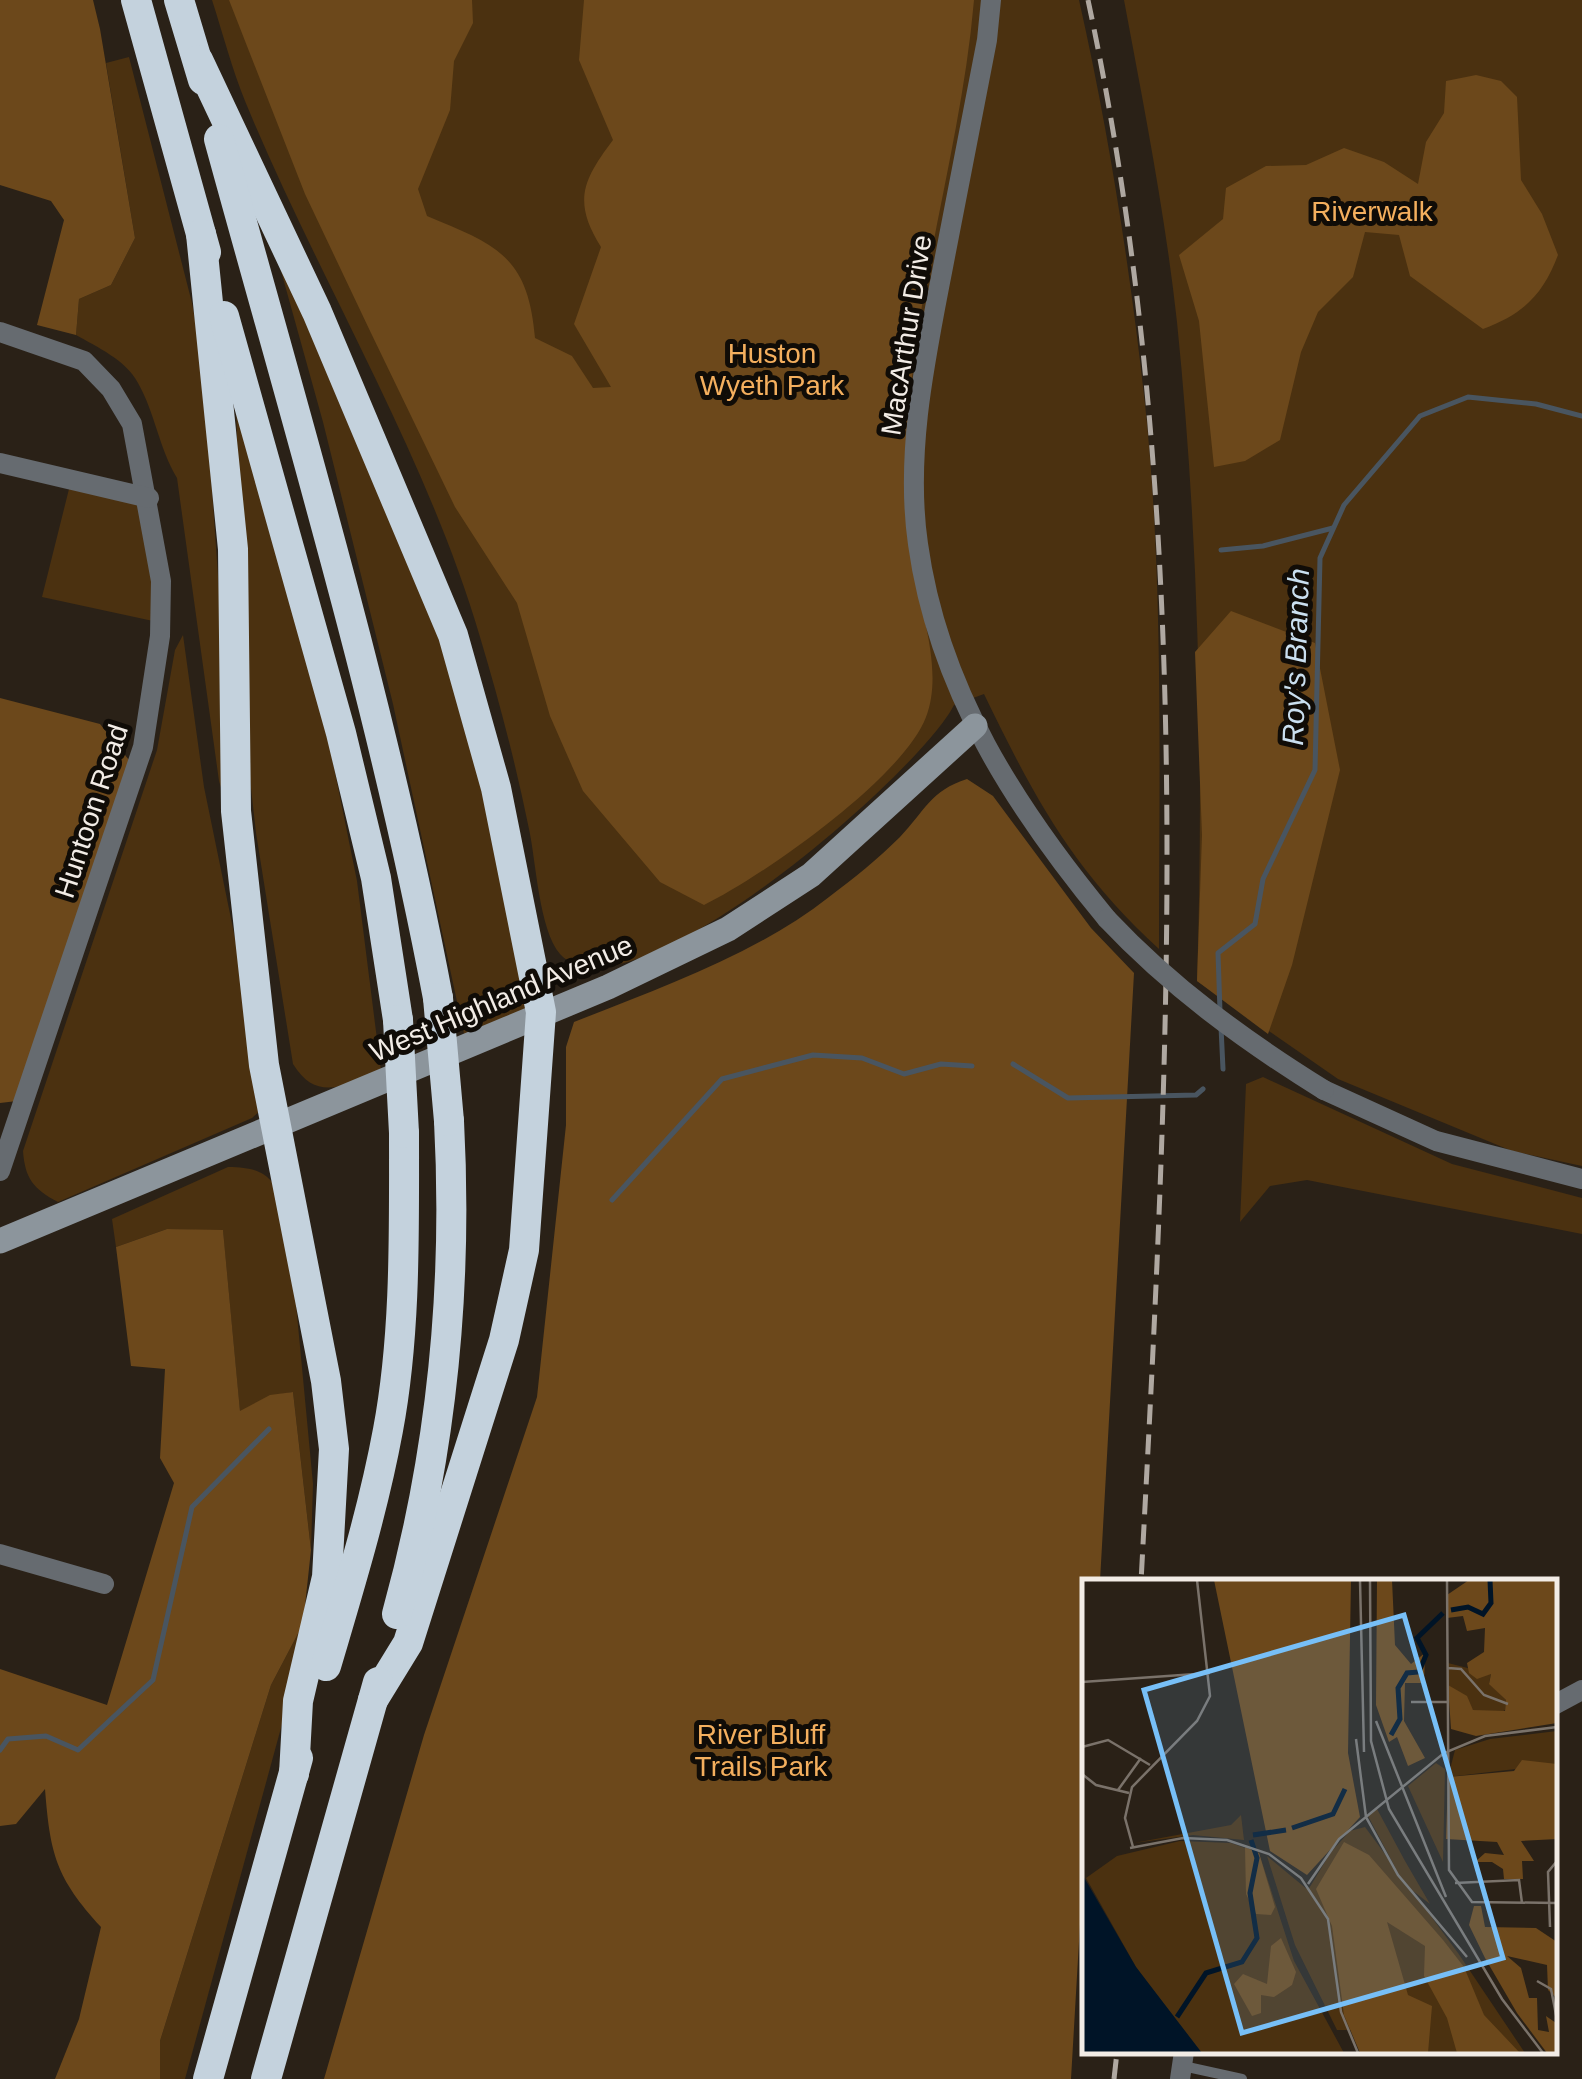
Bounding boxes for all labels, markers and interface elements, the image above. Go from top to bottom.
park label: Riverwalk [1311,196,1434,227]
street label: MacArthur Drive [875,233,938,437]
park label: Huston Wyeth Park [700,338,845,401]
water label: Roy's Branch [1276,568,1315,746]
street label: Huntoon Road [49,720,134,902]
street label: West Highland Avenue [365,929,637,1068]
inset map [1082,1579,1557,2054]
park label: River Bluff Trails Park [695,1719,828,1782]

